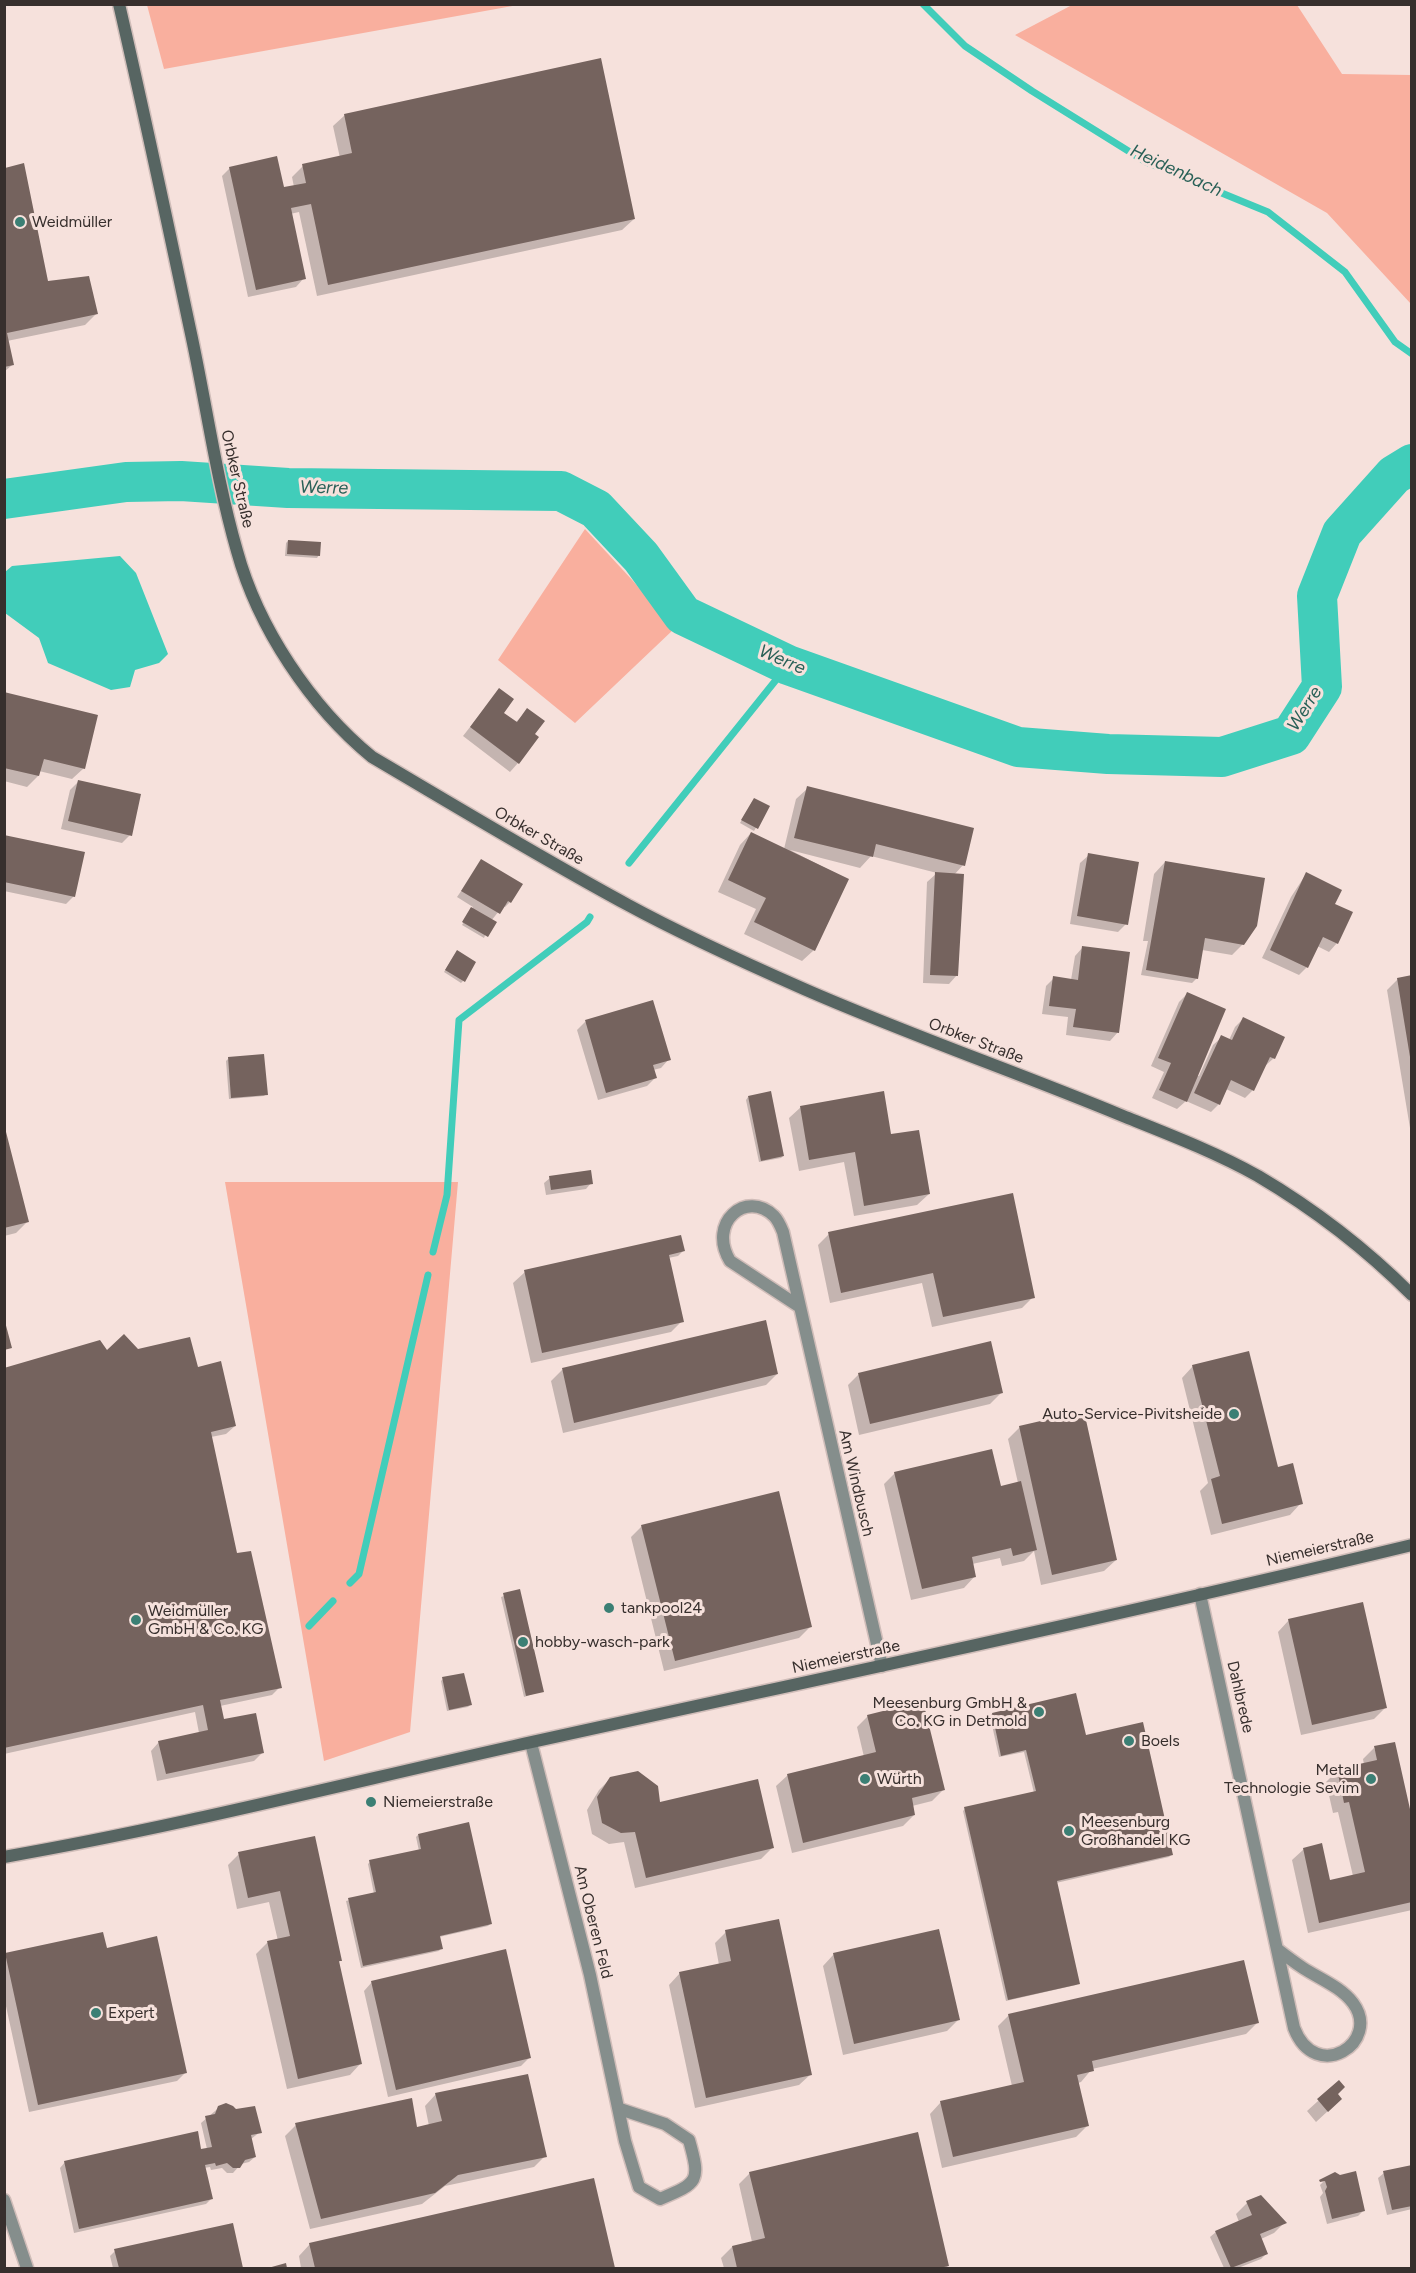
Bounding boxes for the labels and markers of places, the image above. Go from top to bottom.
place label: Weidmüller [32,212,112,232]
marker: Weidmüller [13,215,27,229]
place label: Auto-Service-Pivitsheide [1042,1404,1222,1424]
marker: Auto-Service-Pivitsheide [1227,1407,1241,1421]
place label: tankpool24 [621,1598,702,1618]
place label: Weidmüller GmbH & Co. KG [148,1601,263,1639]
marker: tankpool24 [602,1601,616,1615]
marker: Weidmüller GmbH & Co. KG [129,1613,143,1627]
place label: hobby-wasch-park [535,1632,670,1652]
marker: hobby-wasch-park [516,1635,530,1649]
place label: Meesenburg GmbH & Co. KG in Detmold [872,1693,1027,1731]
marker: Meesenburg GmbH & Co. KG in Detmold [1032,1705,1046,1719]
place label: Boels [1141,1731,1180,1751]
marker: Boels [1122,1734,1136,1748]
place label: Metall Technologie Sevim [1224,1760,1359,1798]
place label: Würth [877,1769,922,1789]
marker: Würth [858,1772,872,1786]
marker: Metall Technologie Sevim [1364,1772,1378,1786]
place label: Niemeierstraße [383,1792,493,1812]
marker: Niemeierstraße [364,1795,378,1809]
place label: Meesenburg Großhandel KG [1081,1812,1190,1850]
marker: Meesenburg Großhandel KG [1062,1824,1076,1838]
place label: Expert [108,2003,155,2023]
marker: Expert [89,2006,103,2020]

